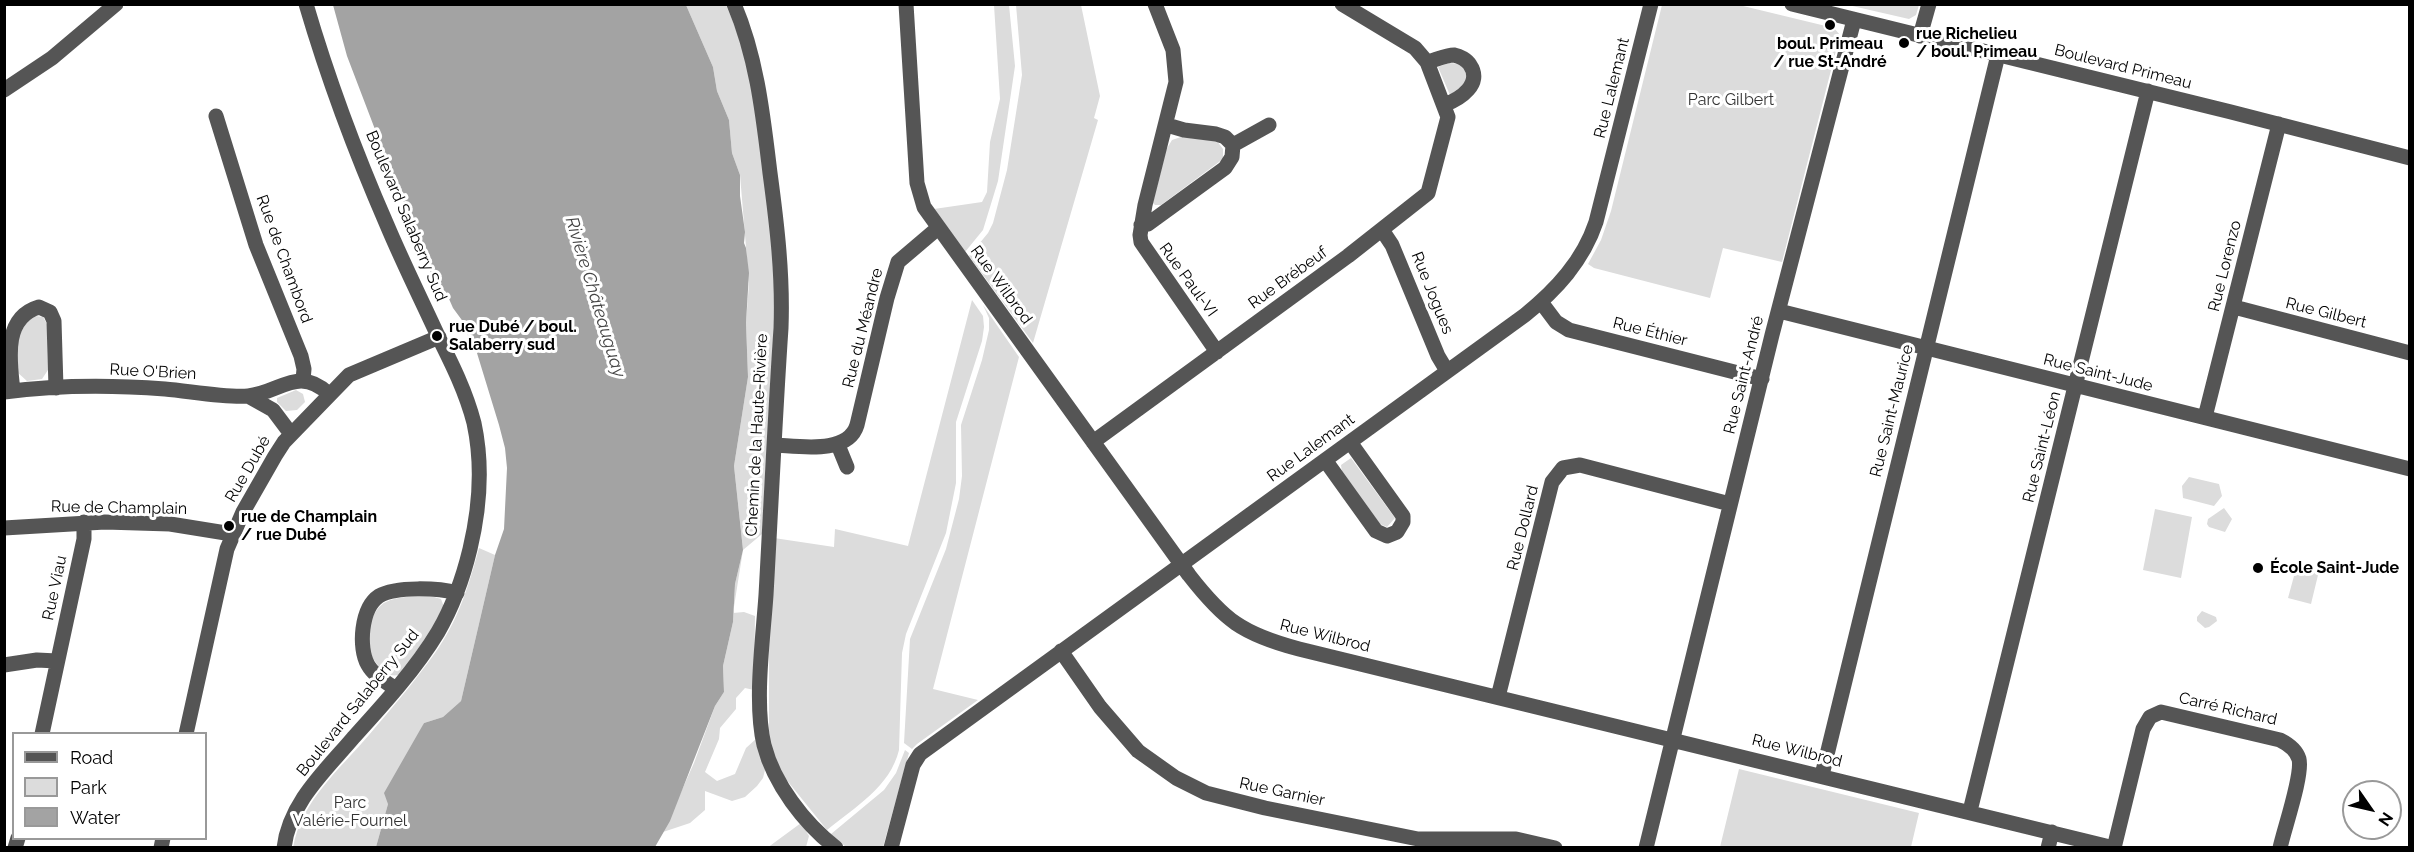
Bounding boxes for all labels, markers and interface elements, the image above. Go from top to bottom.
marker: boul. Primeau / rue St-André [1823,18,1837,32]
place label: rue Richelieu / boul. Primeau [1916,24,2037,62]
place label: boul. Primeau / rue St-André [1773,34,1887,72]
street label: Rue Lalemant [1590,36,1634,140]
marker: rue Richelieu / boul. Primeau [1897,36,1911,50]
street label: Boulevard Primeau [2052,41,2194,93]
park label: Parc Gilbert [1688,90,1774,110]
street label: Boulevard Salaberry Sud [361,128,451,304]
street label: Rue de Chambord [252,192,316,326]
water label: Rivière Châteauguay [560,214,630,380]
street label: Rue Lorenzo [2204,218,2246,314]
street label: Rue Paul-VI [1155,239,1221,321]
street label: Rue Wilbrod [966,242,1036,328]
street label: Rue Brébeuf [1245,243,1331,313]
street label: Rue Jogues [1407,249,1457,337]
street label: Rue du Méandre [839,266,887,390]
street label: Rue Gilbert [2283,294,2369,332]
street label: Rue Éthier [1611,313,1689,351]
street label: Rue Saint-André [1720,314,1768,436]
place label: rue Dubé / boul. Salaberry sud [449,317,577,355]
marker: rue Dubé / boul. Salaberry sud [430,329,444,343]
street label: Chemin de la Haute-Rivière [742,333,772,537]
street label: Rue Saint-Maurice [1866,343,1918,479]
street label: Rue Saint-Jude [2041,350,2155,396]
street label: Rue O'Brien [109,360,197,384]
street label: Rue Saint-Léon [2019,389,2065,505]
street label: Rue Lalemant [1264,410,1358,486]
street label: Rue Dubé [221,432,275,506]
street label: Rue Dollard [1503,483,1543,573]
street label: Rue de Champlain [51,497,187,519]
place label: rue de Champlain / rue Dubé [241,507,377,545]
marker: rue de Champlain / rue Dubé [222,519,236,533]
street label: Rue Viau [39,554,71,622]
place label: École Saint-Jude [2270,558,2399,578]
marker: École Saint-Jude [2251,561,2265,575]
street label: Rue Wilbrod [1278,615,1372,657]
street label: Boulevard Salaberry Sud [293,626,423,780]
street label: Carré Richard [2177,688,2279,730]
street label: Rue Wilbrod [1750,730,1844,772]
legend [12,732,207,840]
text: Road [70,747,113,768]
street label: Rue Garnier [1237,774,1327,810]
text: Park [70,777,107,798]
north arrow [2342,780,2402,840]
park label: Parc Valérie-Fournel [293,793,407,831]
text: Water [70,807,120,828]
text: N [2374,809,2397,830]

